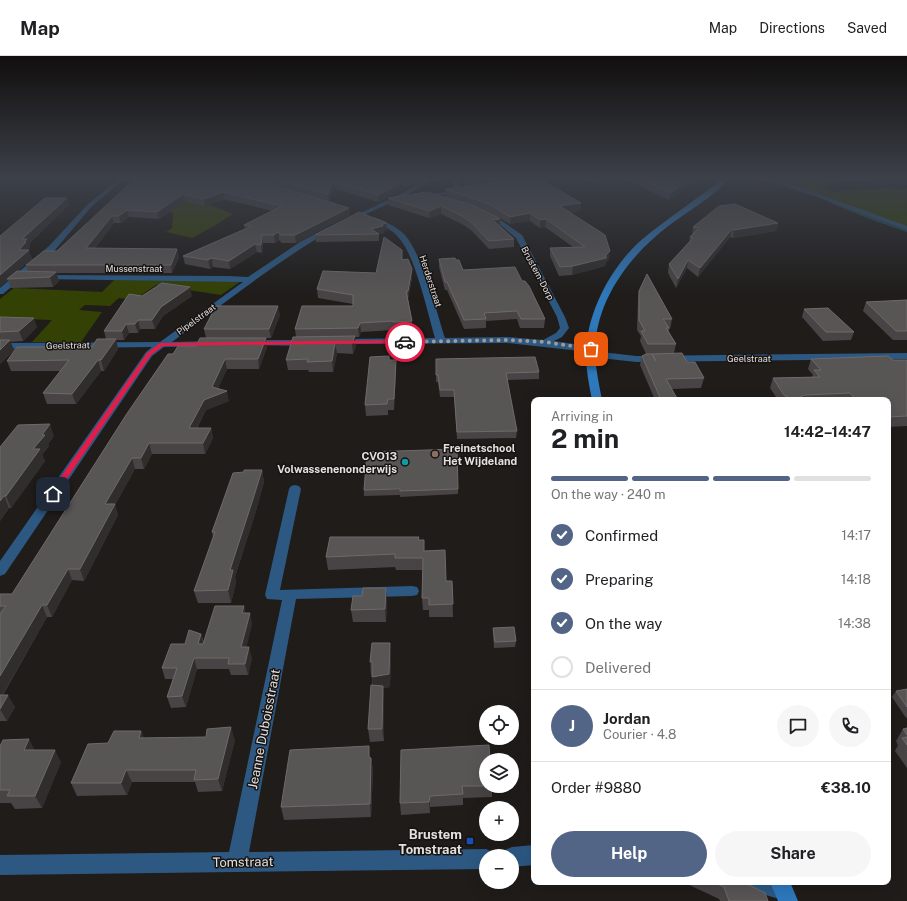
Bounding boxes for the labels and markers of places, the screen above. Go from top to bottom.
pin [574,332,608,366]
place label: Freinetschool Het Wijdeland [443,442,517,467]
marker: Freinetschool Het Wijdeland [430,449,440,459]
place label: CVO13 Volwassenenonderwijs [277,450,397,475]
marker: CVO13 Volwassenenonderwijs [400,457,410,467]
pin [36,477,70,511]
place label: Brustem Tomstraat [399,827,462,857]
marker: Brustem Tomstraat [465,836,475,846]

